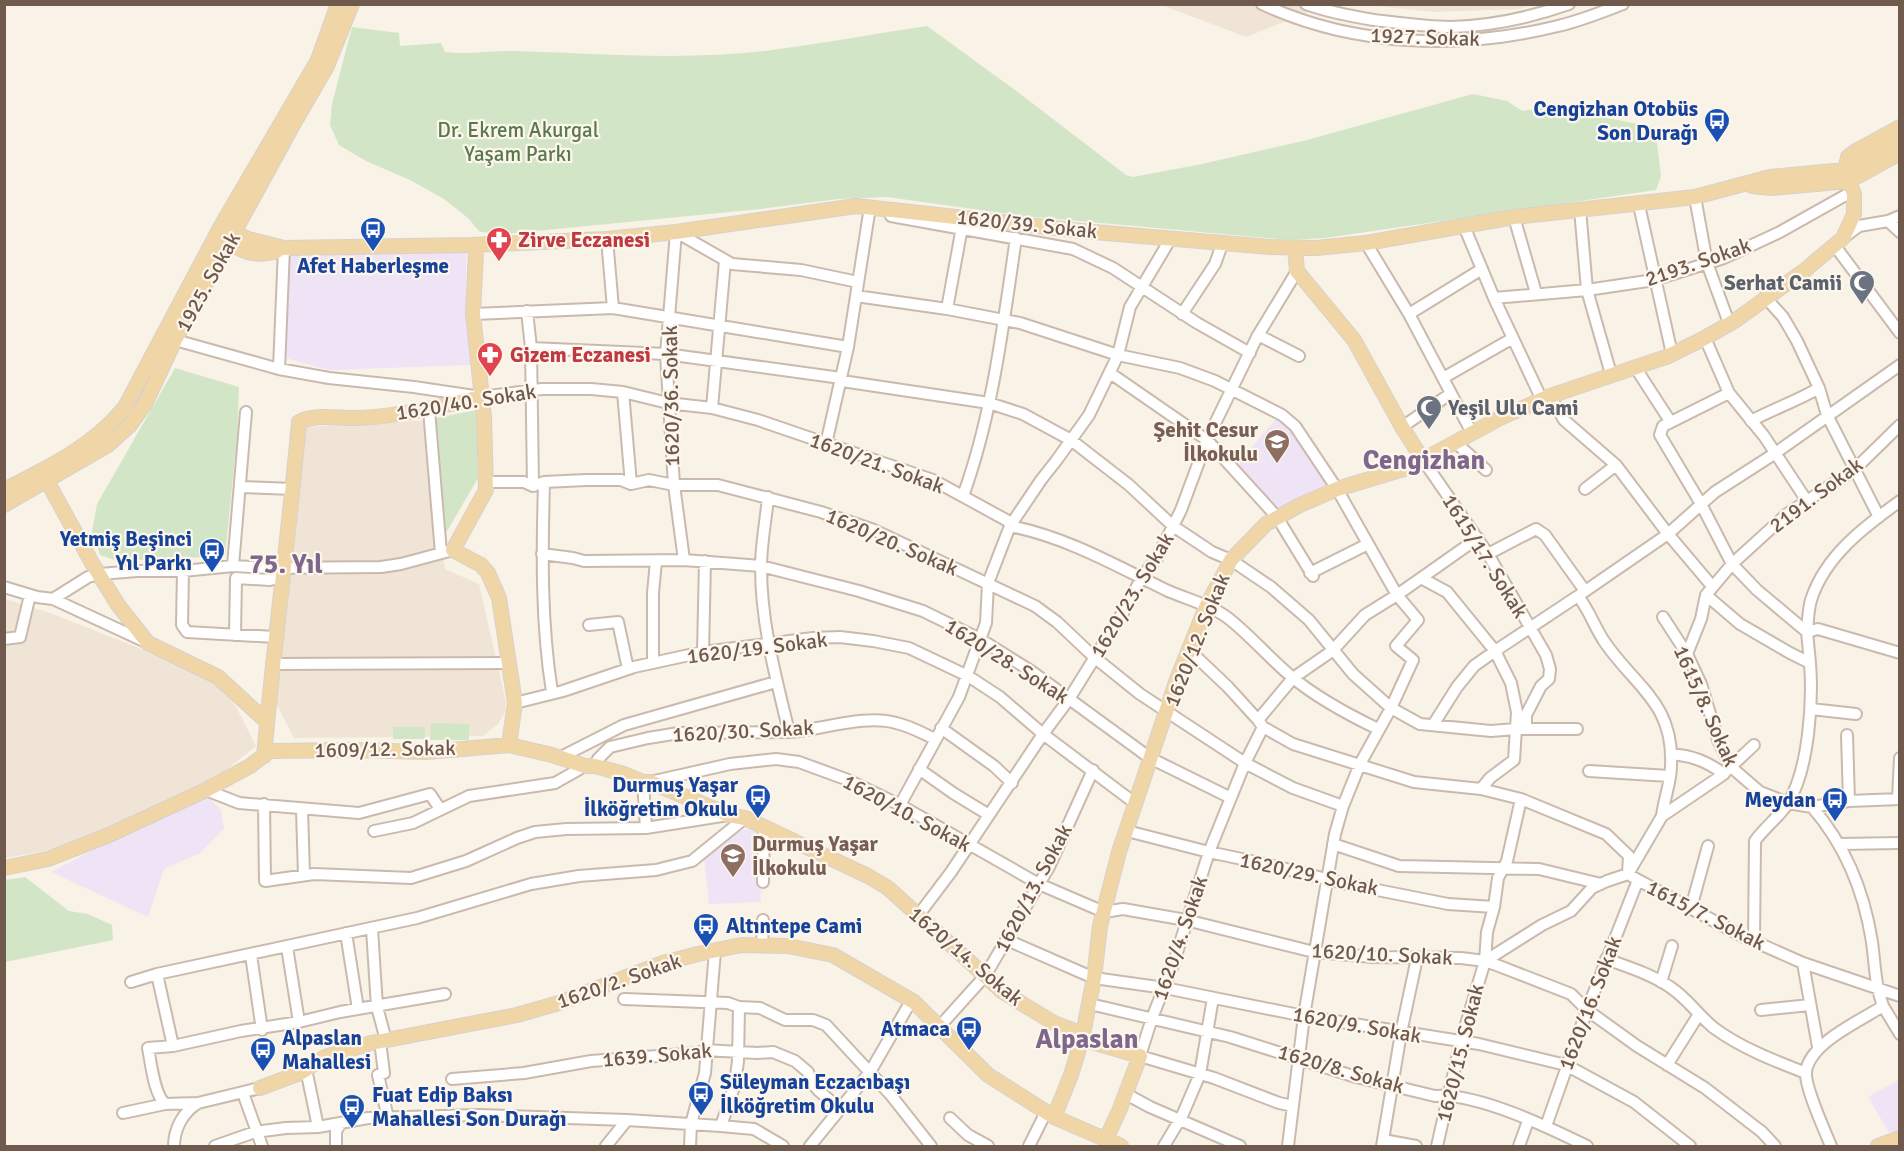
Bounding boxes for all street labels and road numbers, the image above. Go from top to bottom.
street label: 1927. Sokak [1370,22,1481,52]
street label: 1620/39. Sokak [955,204,1099,244]
street label: 1925. Sokak [170,227,246,336]
street label: 2193. Sokak [1642,232,1755,292]
street label: 1620/36. Sokak [657,325,685,467]
street label: 1620/40. Sokak [394,378,538,426]
street label: 1620/21. Sokak [806,427,948,500]
street label: 2191. Sokak [1764,451,1868,538]
street label: 1615/17. Sokak [1437,489,1534,623]
street label: 1620/20. Sokak [822,502,963,582]
street label: 1620/23. Sokak [1084,527,1180,662]
street label: 1620/12. Sokak [1158,569,1236,710]
street label: 1620/28. Sokak [940,613,1074,710]
street label: 1620/19. Sokak [685,626,829,670]
street label: 1615/8. Sokak [1668,641,1745,771]
street label: 1620/30. Sokak [672,714,815,748]
street label: 1609/12. Sokak [314,735,456,763]
street label: 1620/10. Sokak [838,768,976,858]
street label: 1620/13. Sokak [988,819,1078,957]
street label: 1620/29. Sokak [1237,847,1381,902]
street label: 1620/4. Sokak [1147,872,1214,1004]
street label: 1615/7. Sokak [1642,874,1770,956]
street label: 1620/14. Sokak [904,901,1029,1012]
street label: 1620/16. Sokak [1553,932,1628,1074]
street label: 1620/10. Sokak [1311,937,1454,971]
street label: 1620/2. Sokak [553,947,685,1014]
street label: 1620/15. Sokak [1430,981,1490,1125]
street label: 1620/9. Sokak [1291,1001,1424,1049]
street label: 1639. Sokak [601,1037,713,1073]
street label: 1620/8. Sokak [1275,1039,1408,1100]

